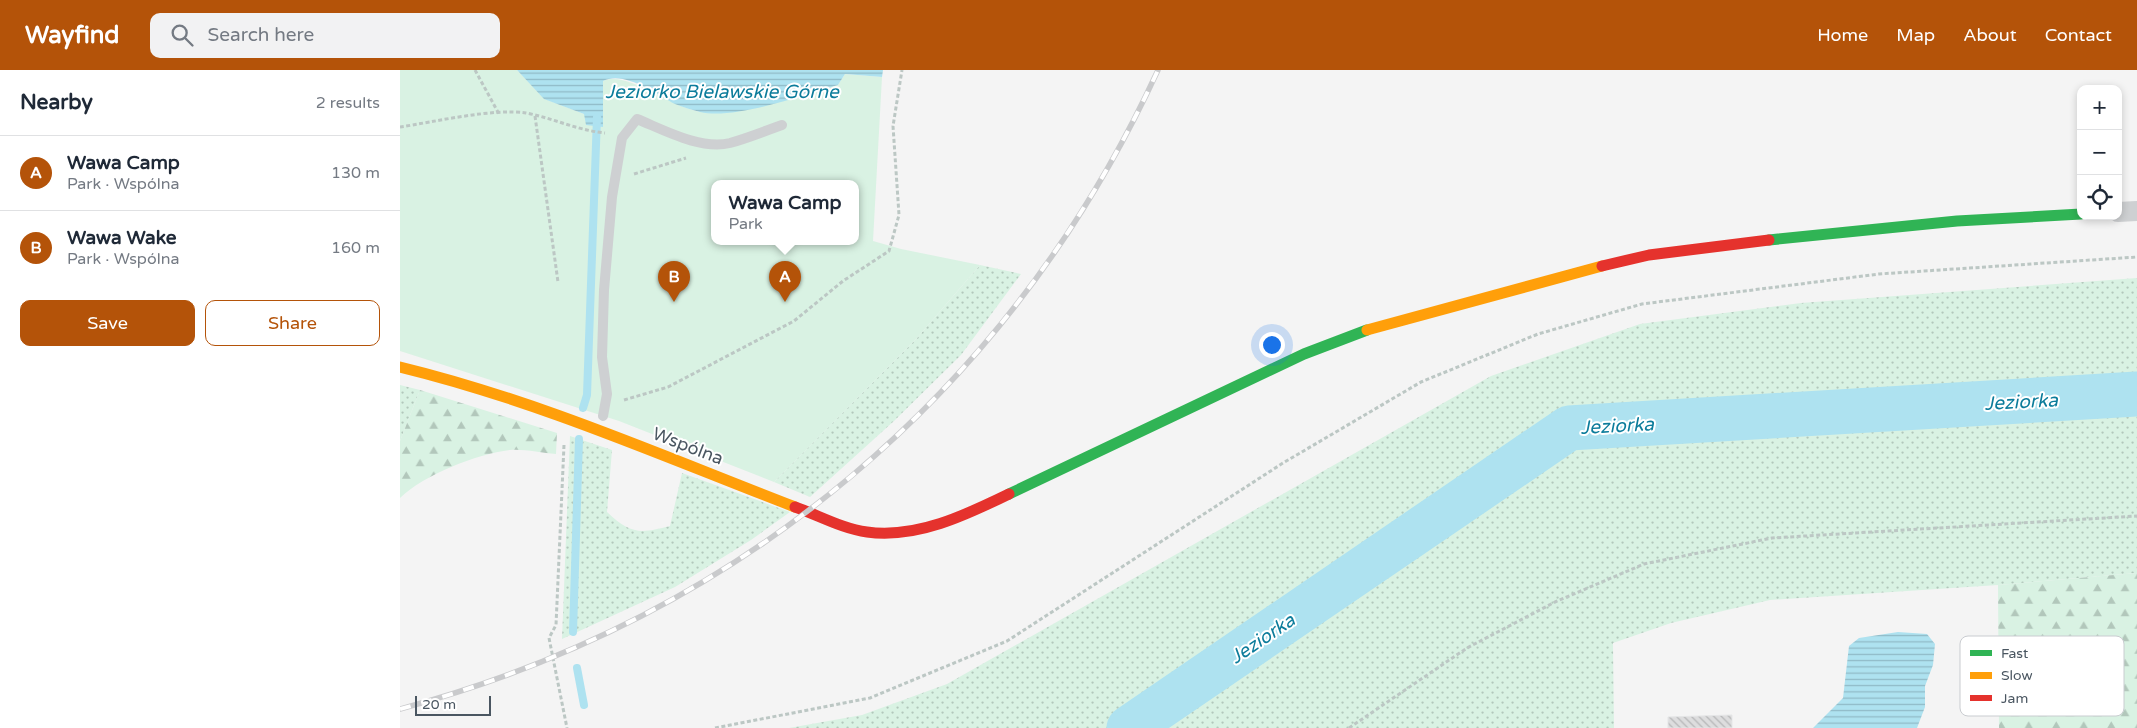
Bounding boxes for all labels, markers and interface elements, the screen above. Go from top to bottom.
search box [150,13,500,58]
text: Wayfind [25,21,120,50]
icon: search [168,21,196,49]
text: Search here [208,24,314,46]
text: Home [1817,24,1868,46]
text: Map [1896,24,1935,46]
text: About [1963,24,2017,46]
text: Contact [2045,24,2112,46]
water label: Jeziorko Bielawskie Górne [605,81,840,103]
map controls [2077,85,2122,220]
button: + [2077,85,2122,130]
text: Nearby [20,90,93,115]
text: 2 results [316,93,380,113]
button: − [2077,130,2122,175]
text: Wawa Camp [67,152,180,174]
text: A [30,163,42,183]
text: 130 m [331,163,380,183]
text: Park · Wspólna [67,174,179,194]
button: locate [2077,175,2122,220]
popup [711,180,859,245]
text: Wawa Camp [729,192,841,214]
text: Park [729,214,763,234]
text: Wawa Wake [67,227,177,249]
text: B [30,238,42,258]
text: 160 m [331,238,380,258]
text: Park · Wspólna [67,249,179,269]
pin: B [658,261,690,302]
pin: A [769,261,801,302]
button: Save [20,300,195,346]
button: Share [205,300,380,346]
your location [1259,332,1285,358]
water label: Jeziorka [1984,389,2060,415]
water label: Jeziorka [1580,413,1656,439]
street label: Wspólna [650,422,726,470]
water label: Jeziorka [1226,608,1300,668]
legend [1960,636,2124,716]
text: Fast [2001,645,2029,662]
text: Slow [2001,667,2033,684]
text: Jam [2001,690,2028,707]
scale bar [415,693,491,716]
text: 20 m [422,696,456,713]

